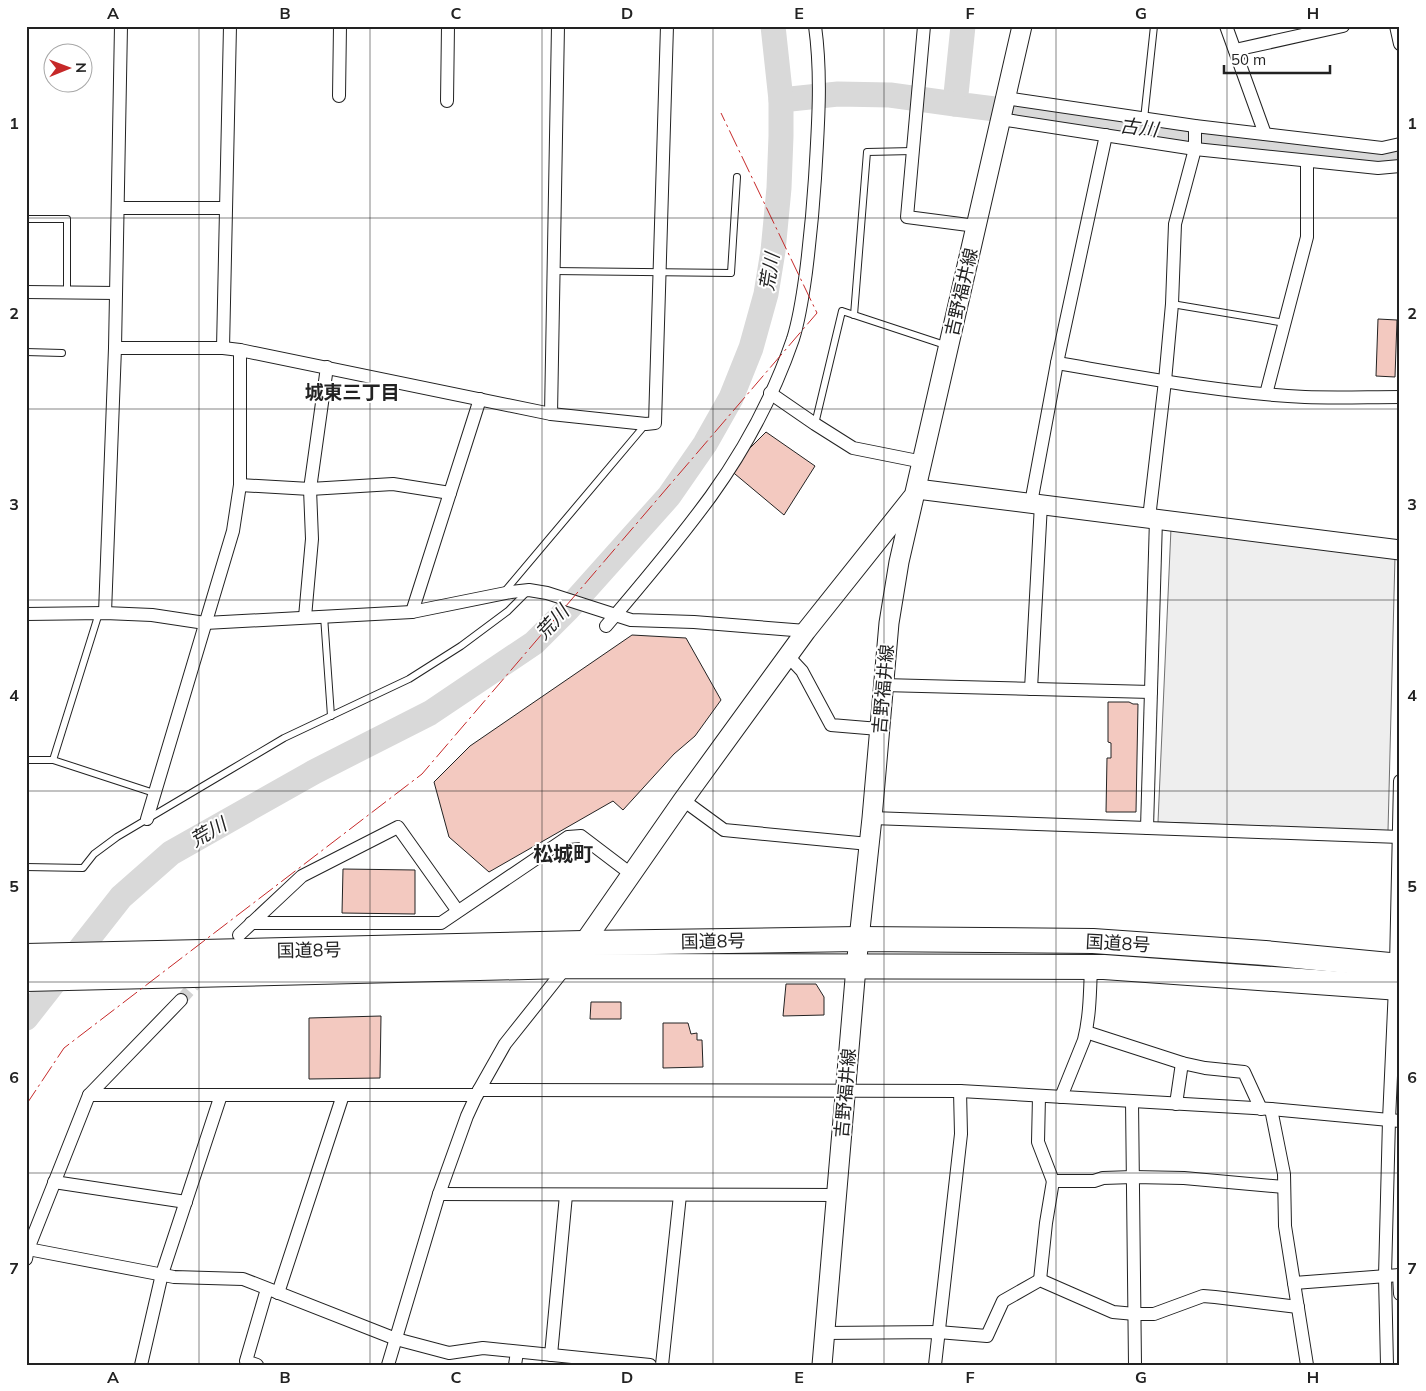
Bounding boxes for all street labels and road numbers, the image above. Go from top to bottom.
street label: 吉野福井線 [940,246,982,338]
street label: 吉野福井線 [868,643,898,735]
street label: 国道8号 [680,929,746,953]
street label: 国道8号 [1085,930,1151,956]
street label: 国道8号 [276,938,342,962]
street label: 吉野福井線 [830,1047,860,1139]

